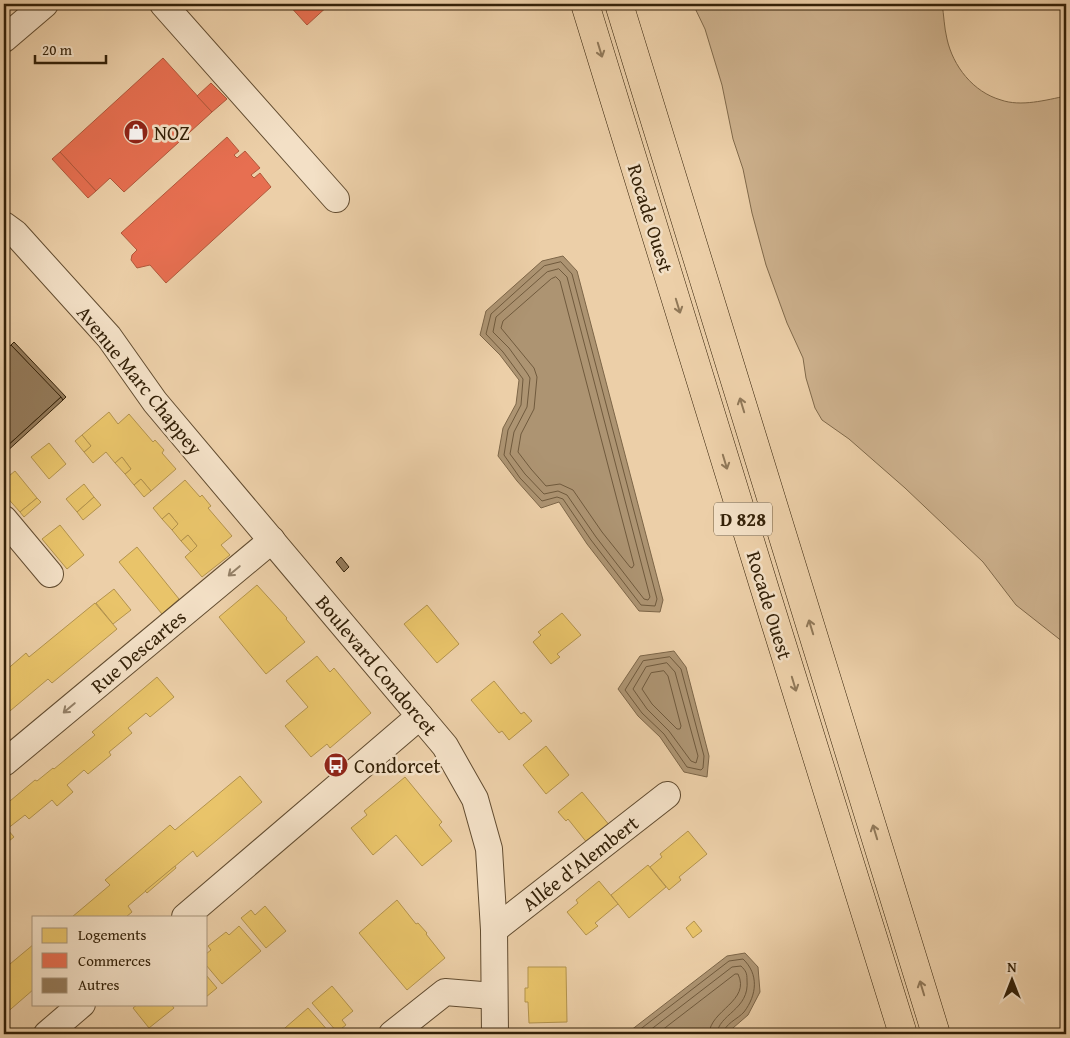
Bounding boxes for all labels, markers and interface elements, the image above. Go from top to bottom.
scale bar [35,32,106,64]
text: 20 m [42,39,73,60]
one-way arrow [595,42,605,58]
place label: NOZ [154,118,190,147]
shop icon: NOZ [123,119,149,145]
street label: Rocade Ouest [621,160,681,276]
one-way arrow [673,298,683,314]
street label: Avenue Marc Chappey [70,299,210,461]
one-way arrow [737,397,747,413]
one-way arrow [721,453,731,469]
road number: D 828 [714,502,772,536]
street label: Rocade Ouest [740,547,800,663]
one-way arrow [228,565,241,576]
street label: Boulevard Condorcet [309,588,445,742]
street label: Rue Descartes [84,602,192,700]
one-way arrow [806,619,816,635]
one-way arrow [789,675,799,691]
one-way arrow [63,703,76,714]
place label: Condorcet [354,751,440,780]
bus stop icon: Condorcet [323,752,349,778]
street label: Allée d'Alembert [516,808,644,918]
one-way arrow [869,825,879,841]
legend [32,916,208,1006]
text: Logements [78,924,146,945]
text: Commerces [78,950,151,971]
north arrow [988,956,1038,1006]
text: N [1007,957,1017,977]
text: Autres [78,974,120,995]
one-way arrow [916,980,926,996]

